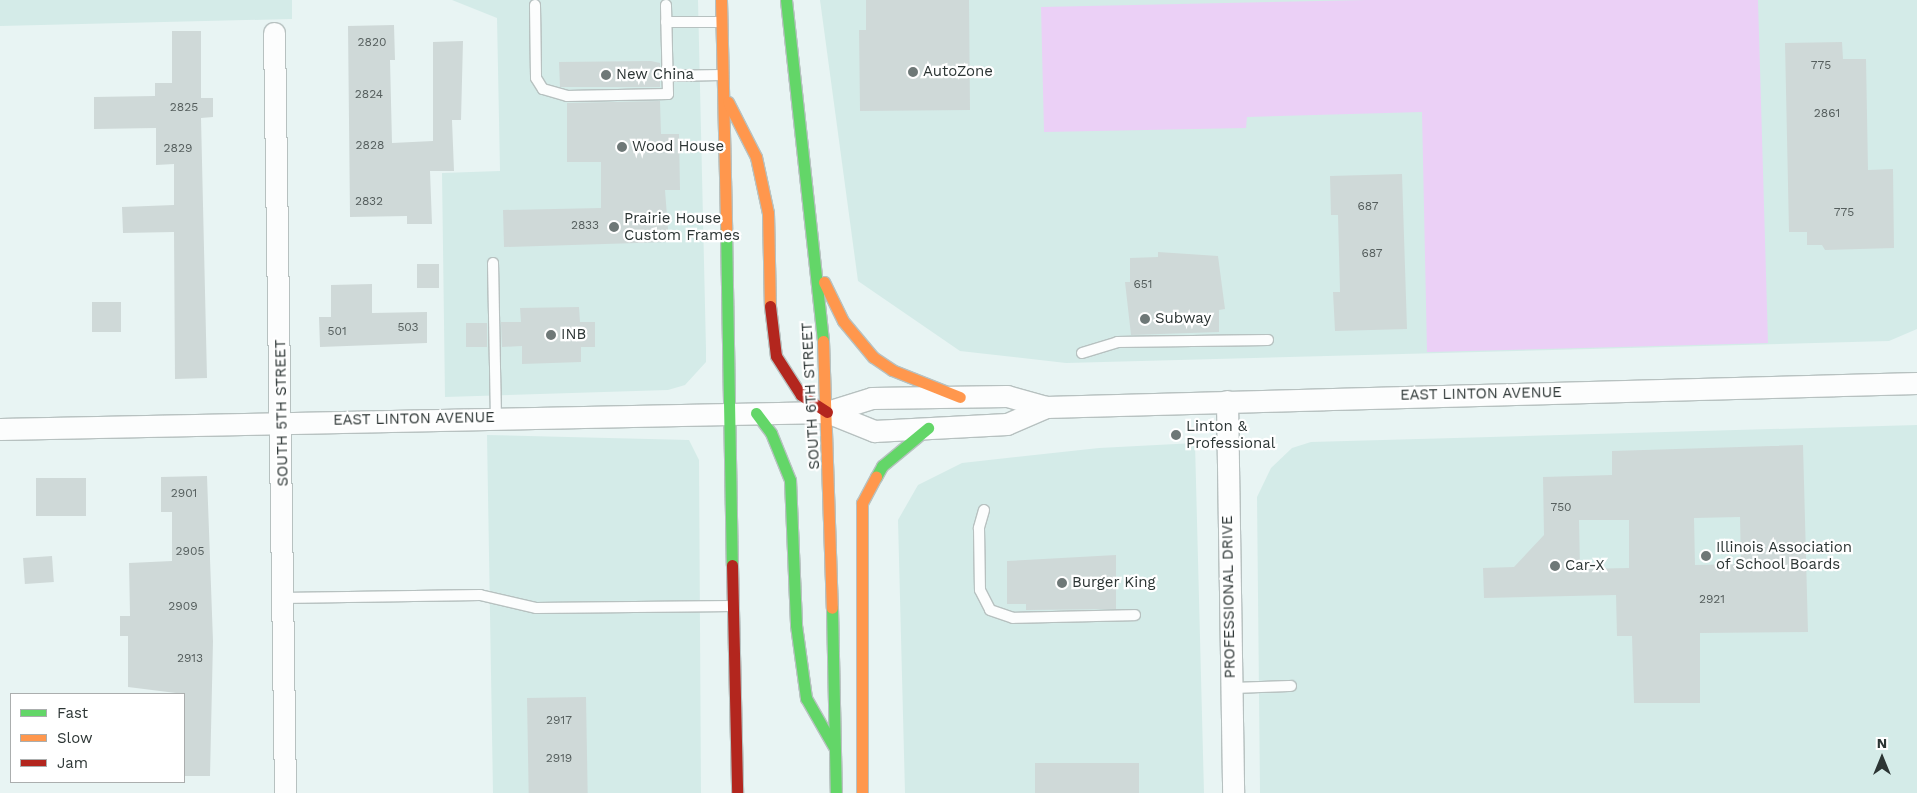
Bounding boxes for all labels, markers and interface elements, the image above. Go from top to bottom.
house number: 2820 [358,36,386,50]
house number: 775 [1811,59,1831,73]
place label: AutoZone [923,63,993,81]
place label: New China [616,66,694,84]
marker: AutoZone [907,66,919,78]
marker: New China [600,69,612,81]
house number: 2824 [355,88,383,102]
house number: 2825 [170,101,198,115]
house number: 2861 [1814,107,1840,121]
place label: Wood House [632,138,724,156]
house number: 2828 [356,139,384,153]
marker: Wood House [616,141,628,153]
house number: 2829 [164,142,192,156]
house number: 2832 [355,195,383,209]
house number: 687 [1358,200,1378,214]
house number: 775 [1834,206,1854,220]
place label: Prairie House Custom Frames [624,209,740,244]
house number: 2833 [571,219,599,233]
marker: Prairie House Custom Frames [608,221,620,233]
house number: 687 [1362,247,1382,261]
house number: 651 [1134,278,1152,292]
place label: Subway [1155,310,1211,328]
marker: Subway [1139,313,1151,325]
house number: 503 [397,321,419,335]
street label: SOUTH 6TH STREET [798,322,824,470]
house number: 501 [327,325,347,339]
place label: INB [561,326,586,344]
marker: INB [545,329,557,341]
street label: SOUTH 5TH STREET [272,339,292,487]
street label: EAST LINTON AVENUE [1400,384,1562,404]
street label: EAST LINTON AVENUE [333,409,495,429]
place label: Linton & Professional [1186,417,1275,452]
marker: Linton & Professional [1170,429,1182,441]
house number: 2901 [171,487,197,501]
house number: 750 [1550,501,1572,515]
street label: PROFESSIONAL DRIVE [1219,515,1239,679]
place label: Illinois Association of School Boards [1716,538,1853,573]
house number: 2905 [176,545,204,559]
marker: Illinois Association of School Boards [1700,550,1712,562]
place label: Car-X [1565,557,1605,575]
marker: Car-X [1549,560,1561,572]
place label: Burger King [1072,574,1156,592]
marker: Burger King [1056,577,1068,589]
house number: 2921 [1699,593,1725,607]
house number: 2909 [168,600,198,614]
house number: 2913 [177,652,203,666]
legend [10,693,185,783]
text: Fast [57,704,88,722]
house number: 2917 [546,714,572,728]
text: Slow [57,729,93,747]
north arrow [1857,733,1907,783]
text: N [1877,735,1887,751]
house number: 2919 [546,752,572,766]
text: Jam [57,754,88,772]

